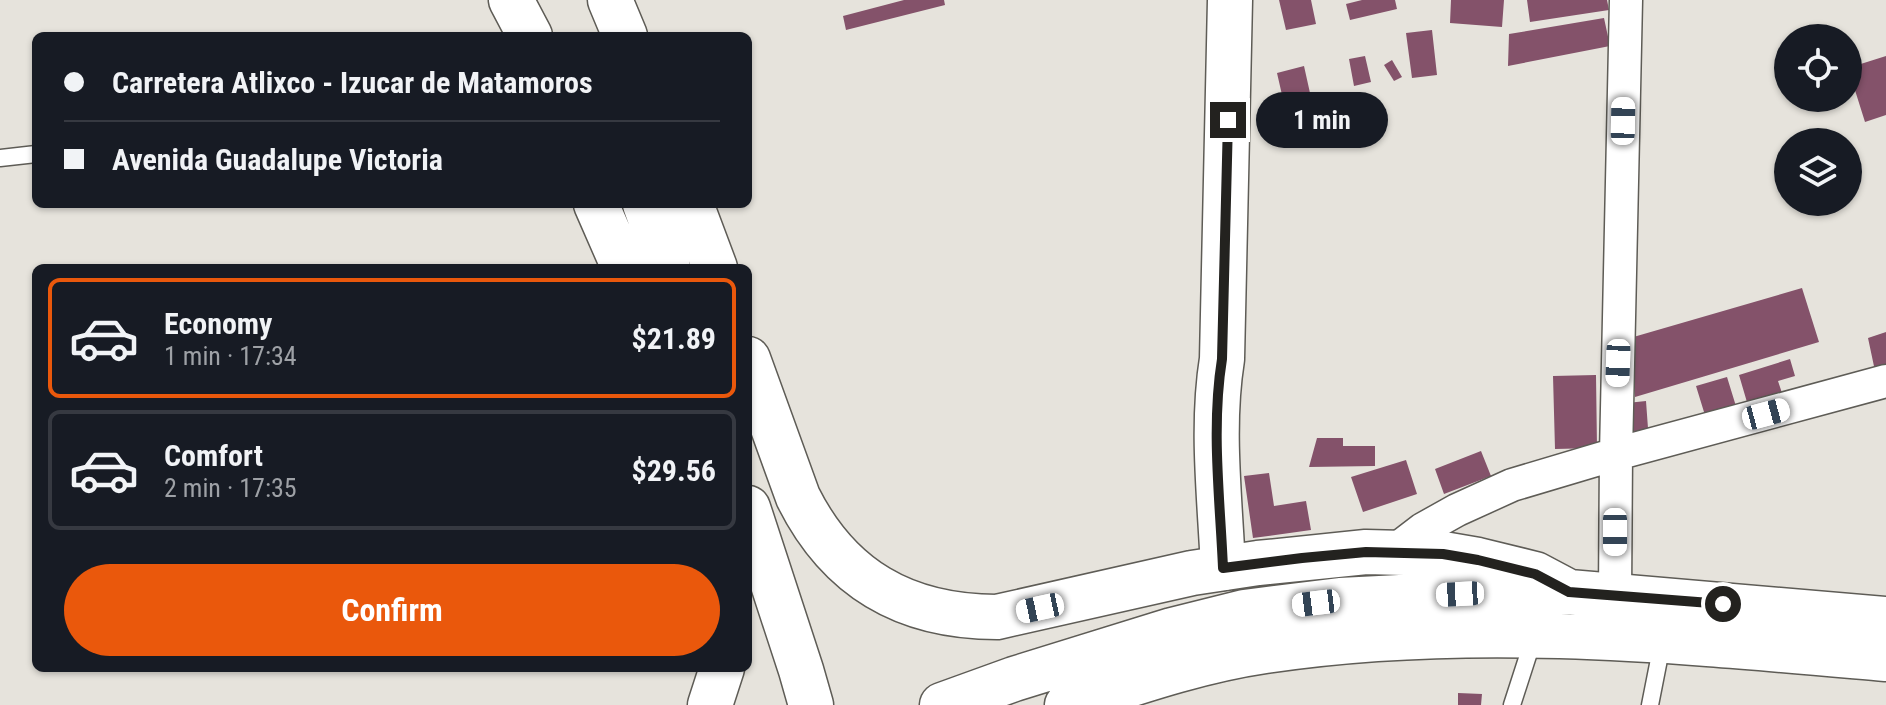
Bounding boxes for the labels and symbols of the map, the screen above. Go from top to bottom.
callout: 1 min [1256,92,1388,148]
car [1611,97,1635,145]
route end [1210,102,1246,138]
car [1605,339,1631,387]
car [1740,396,1792,432]
car [1603,508,1627,556]
car [1435,581,1485,607]
route start [1705,586,1741,622]
car [1291,588,1341,618]
car [1014,591,1066,625]

